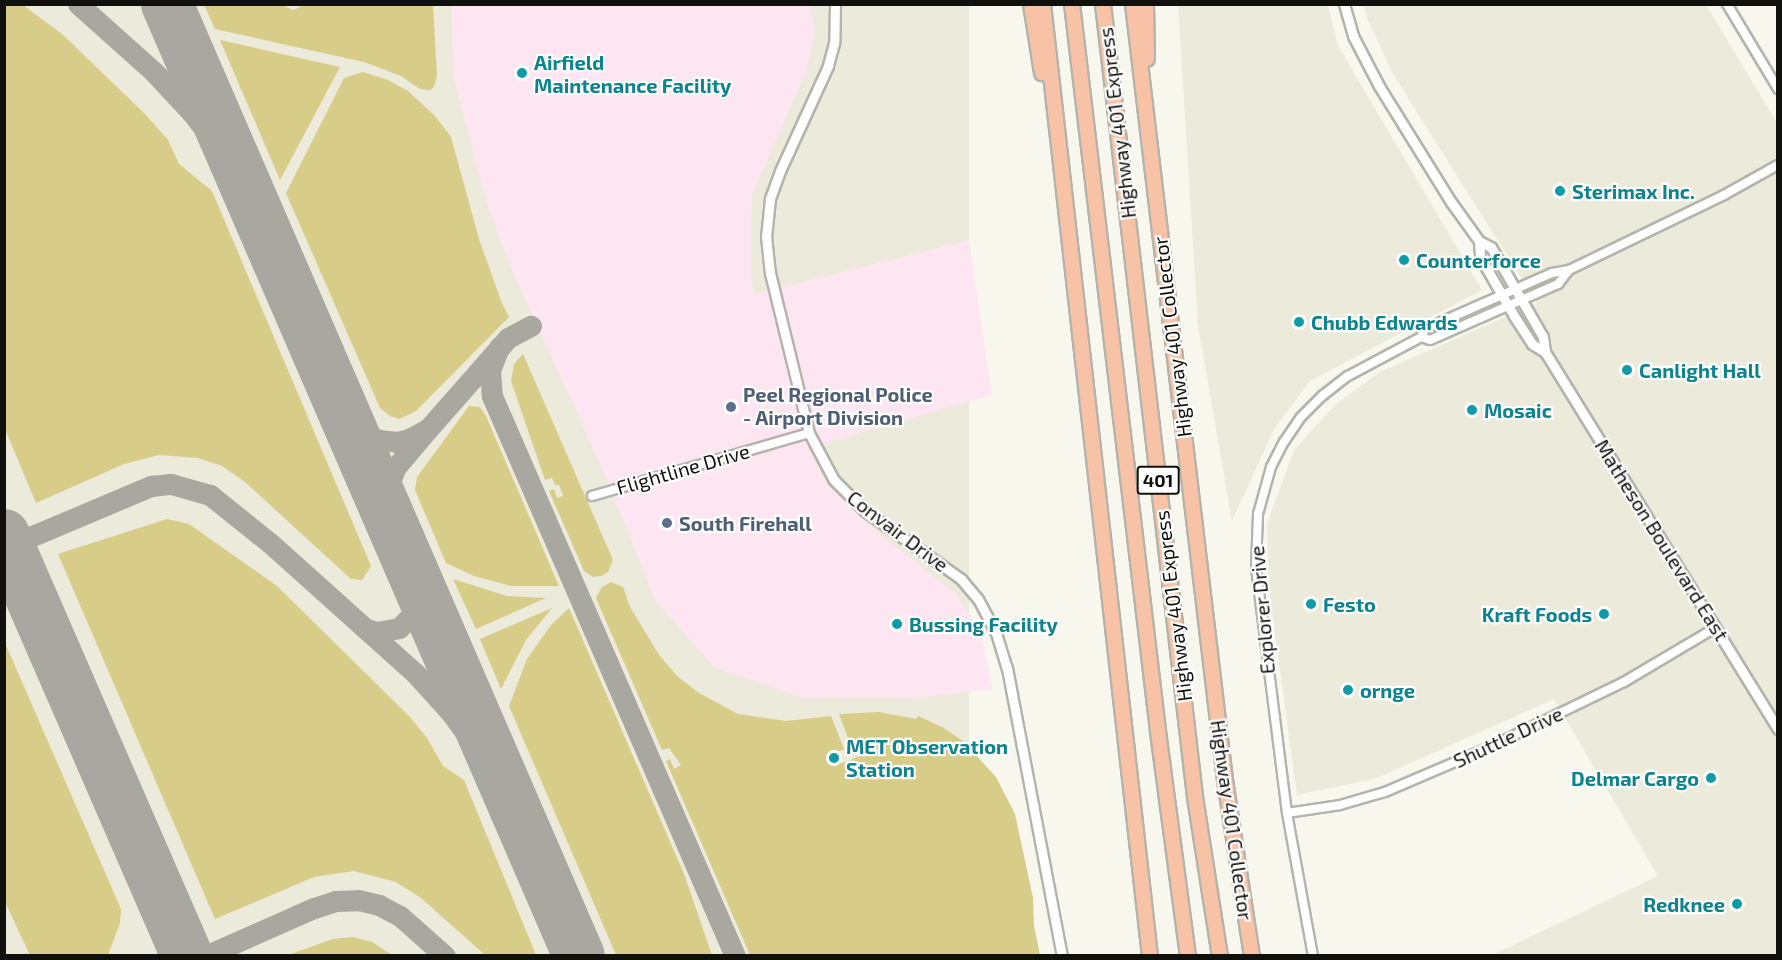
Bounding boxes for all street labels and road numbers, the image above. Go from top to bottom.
street label: Highway 401 Express [1093,26,1141,220]
street label: Highway 401 Collector [1148,235,1196,439]
street label: Matheson Boulevard East [1590,435,1734,645]
street label: Flightline Drive [614,439,752,499]
road number: 401 [1136,465,1180,495]
street label: Convair Drive [843,485,953,577]
street label: Highway 401 Express [1149,509,1197,703]
street label: Explorer Drive [1244,545,1280,675]
street label: Shuttle Drive [1449,701,1567,773]
street label: Highway 401 Collector [1206,718,1258,922]

